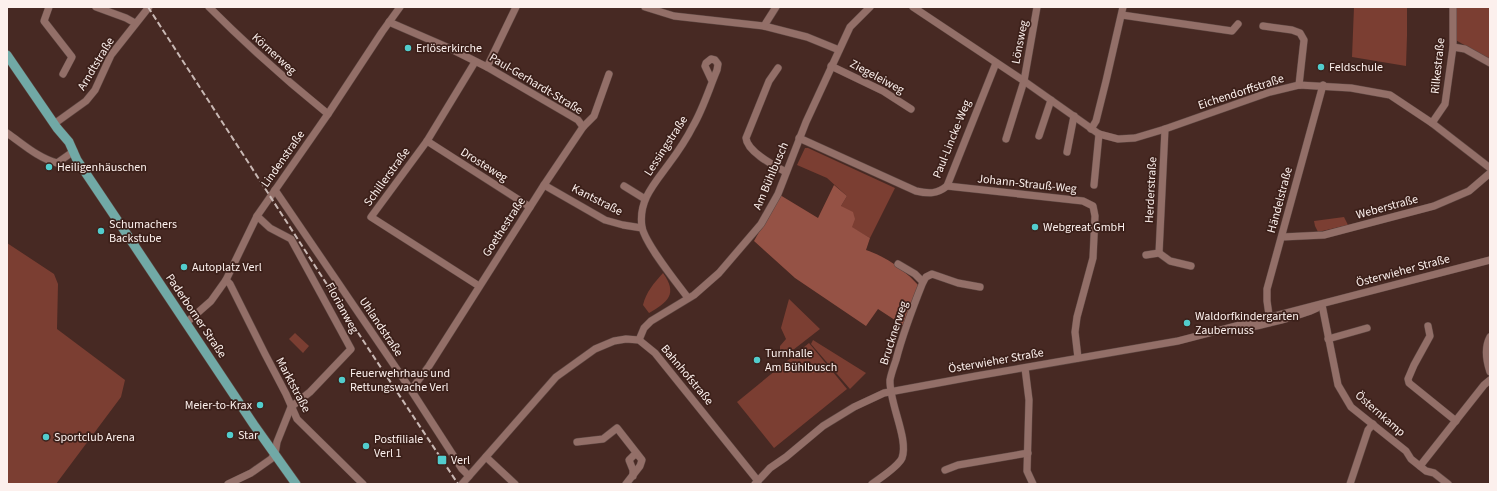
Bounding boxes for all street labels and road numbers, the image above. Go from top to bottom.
street label: Lönsweg [1007,19,1033,65]
street label: Körnerweg [248,29,300,79]
street label: Arndtstraße [73,34,119,94]
street label: Rilkestraße [1427,37,1449,95]
street label: Paul-Gerhardt-Straße [486,49,586,119]
street label: Ziegeleiweg [847,56,907,98]
street label: Eichendorffstraße [1196,70,1286,114]
street label: Paul-Lincke-Weg [929,97,975,181]
street label: Lessingstraße [640,112,692,180]
street label: Lindenstraße [257,127,309,191]
street label: Am Bühlbusch [749,139,793,213]
street label: Schillerstraße [360,144,414,210]
street label: Drosteweg [457,144,511,186]
street label: Herderstraße [1141,156,1161,224]
street label: Händelstraße [1263,165,1297,235]
street label: Johann-Strauß-Weg [976,170,1078,198]
street label: Kantstraße [569,180,625,220]
street label: Weberstraße [1354,191,1420,223]
street label: Goethestraße [478,194,530,260]
street label: Österwieher Straße [1354,250,1452,292]
street label: Paderborner Straße [161,270,231,362]
street label: Florianweg [321,280,363,336]
street label: Uhlandstraße [355,294,407,360]
street label: Brucknerweg [876,299,912,367]
street label: Bahnhofstraße [657,341,717,409]
street label: Österwieher Straße [947,344,1045,378]
street label: Marktstraße [271,354,315,416]
street label: Östernkamp [1351,387,1409,441]

